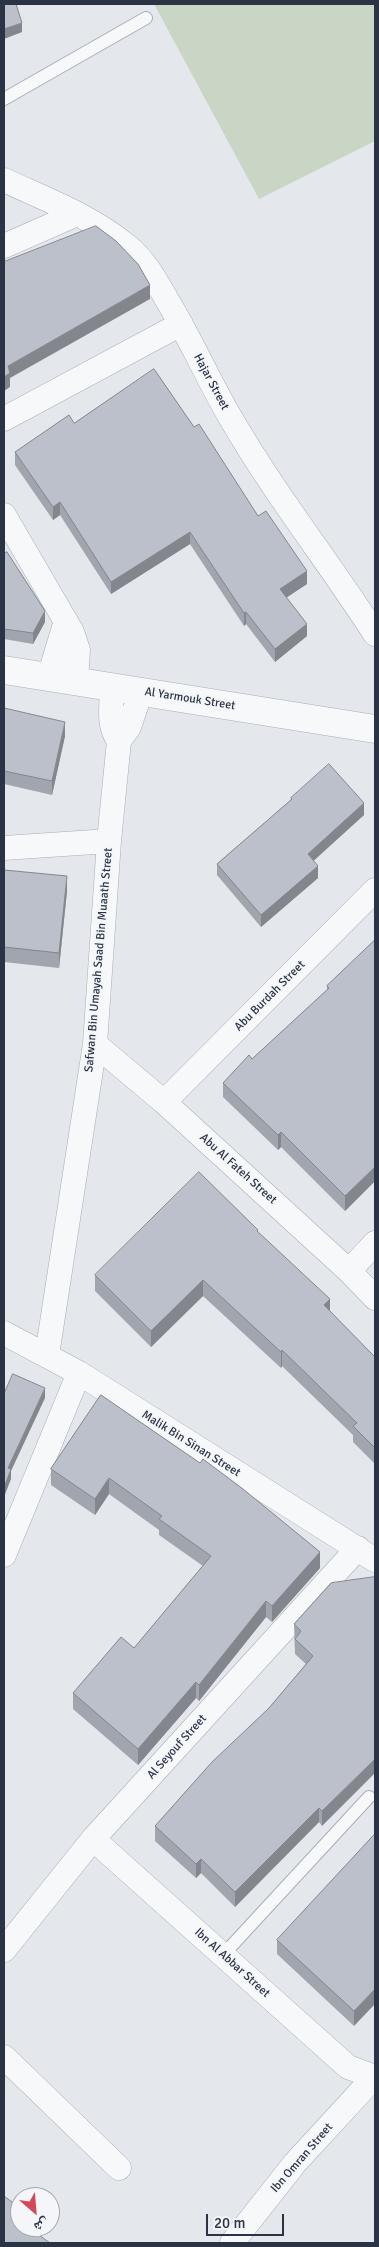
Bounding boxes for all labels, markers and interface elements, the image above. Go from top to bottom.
street label: Hajar Street [190,351,232,413]
street label: Al Yarmouk Street [144,685,236,713]
street label: Safwan Bin Umayah Saad Bin Muaath Street [82,847,116,1073]
street label: Abu Burdah Street [232,958,308,1034]
street label: Abu Al Fateh Street [197,1131,279,1207]
street label: Malik Bin Sinan Street [139,1408,243,1480]
street label: Al Seyouf Street [144,1712,210,1782]
street label: Ibn Al Abbar Street [191,1925,273,2001]
street label: Ibn Omran Street [268,2120,336,2196]
north arrow [10,2187,60,2237]
scale bar [209,2204,286,2236]
text: ش [31,2214,52,2236]
text: 20 m [214,2214,245,2232]

